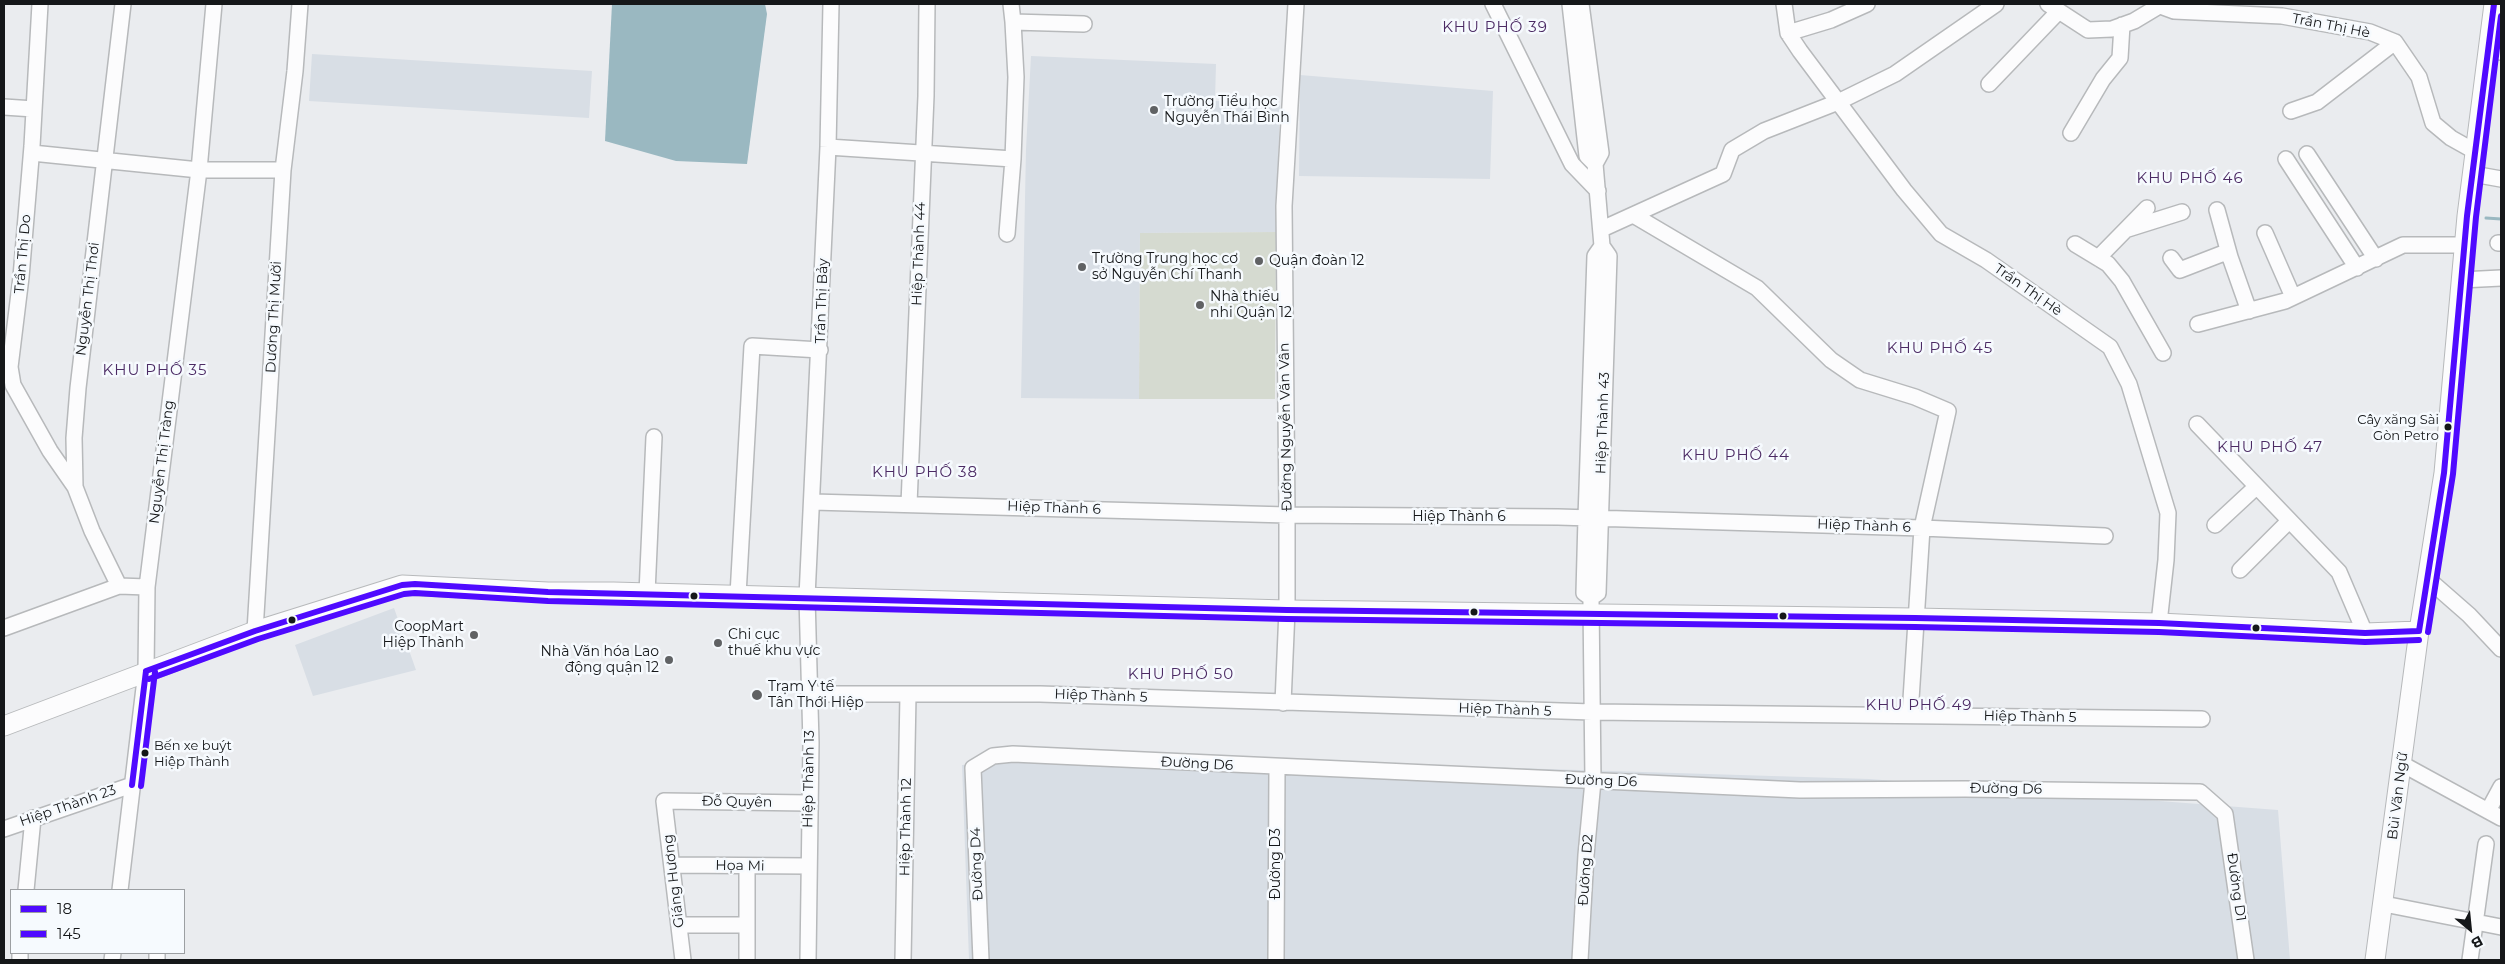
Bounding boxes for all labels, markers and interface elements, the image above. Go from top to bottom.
street label: Trần Thị Hè [2291,10,2371,42]
district label: KHU PHỐ 39 [1441,19,1549,37]
place label: Trường Tiểu học Nguyễn Thái Bình [1164,94,1290,126]
marker: Trường Tiểu học Nguyễn Thái Bình [1148,104,1160,116]
district label: KHU PHỐ 46 [2135,170,2245,188]
street label: Hiệp Thành 44 [909,202,929,306]
street label: Trần Thị Do [11,214,35,294]
street label: Nguyễn Thị Thơi [73,241,103,357]
place label: Trường Trung học cơ sở Nguyễn Chí Thanh [1092,251,1242,284]
place label: Quận đoàn 12 [1269,253,1364,269]
marker: Quận đoàn 12 [1253,255,1265,267]
street label: Trần Thị Bảy [812,258,832,344]
street label: Dương Thị Mười [263,260,285,374]
street label: Trần Thị Hè [1991,260,2065,320]
marker: Trường Trung học cơ sở Nguyễn Chí Thanh [1076,261,1088,273]
place label: Nhà thiếu nhi Quận 12 [1210,289,1292,322]
marker: Nhà thiếu nhi Quận 12 [1194,299,1206,311]
district label: KHU PHỐ 45 [1886,340,1994,358]
street label: Đường Nguyễn Văn Vân [1276,342,1296,512]
district label: KHU PHỐ 35 [101,362,209,380]
street label: Hiệp Thành 43 [1593,372,1613,474]
street label: Nguyễn Thị Tràng [146,399,178,525]
place label: Cây xăng Sài Gòn Petro [2357,412,2439,443]
marker: Cây xăng Sài Gòn Petro [2443,422,2453,432]
district label: KHU PHỐ 47 [2216,439,2324,457]
district label: KHU PHỐ 44 [1681,447,1791,465]
district label: KHU PHỐ 38 [871,464,979,482]
street label: Hiệp Thành 6 [1007,498,1101,518]
street label: Hiệp Thành 6 [1412,509,1506,525]
street label: Hiệp Thành 6 [1817,516,1911,536]
unlabelled marker [689,591,699,601]
unlabelled marker [1469,607,1479,617]
unlabelled marker [1778,611,1788,621]
unlabelled marker [287,615,297,625]
place label: CoopMart Hiệp Thành [383,619,464,652]
unlabelled marker [2251,623,2261,633]
place label: Chi cục thuế khu vực [728,627,820,660]
marker: CoopMart Hiệp Thành [468,629,480,641]
marker: Chi cục thuế khu vực [712,637,724,649]
place label: Nhà Văn hóa Lao động quận 12 [540,644,659,676]
marker: Nhà Văn hóa Lao động quận 12 [663,654,675,666]
district label: KHU PHỐ 50 [1127,666,1235,684]
place label: Trạm Y tế Tân Thới Hiệp [768,679,864,712]
street label: Hiệp Thành 5 [1054,686,1148,706]
marker: Trạm Y tế Tân Thới Hiệp [750,688,764,702]
district label: KHU PHỐ 49 [1864,697,1974,715]
street label: Hiệp Thành 5 [1458,700,1552,720]
street label: Hiệp Thành 5 [1983,708,2077,726]
street label: Hiệp Thành 13 [800,730,818,828]
place label: Bến xe buýt Hiệp Thành [154,738,232,769]
marker: Bến xe buýt Hiệp Thành [140,748,150,758]
street label: Bùi Văn Ngữ [2384,751,2412,841]
street label: Đường D6 [1160,754,1234,774]
street label: Đường D6 [1565,771,1637,791]
street label: Hiệp Thành 12 [897,778,915,876]
street label: Đường D6 [1970,780,2042,798]
street label: Hiệp Thành 23 [18,782,118,830]
street label: Đỗ Quyên [702,793,772,811]
street label: Đường D4 [967,827,987,901]
street label: Đường D3 [1268,828,1284,900]
street label: Giáng Hương [660,833,688,929]
street label: Đường D2 [1575,834,1597,906]
street label: Đường D1 [2223,852,2249,922]
street label: Họa Mi [715,857,765,875]
legend [10,889,185,954]
text: 18 [57,899,72,918]
north arrow [2445,904,2495,954]
text: 145 [57,924,81,943]
text: B [2468,932,2486,953]

